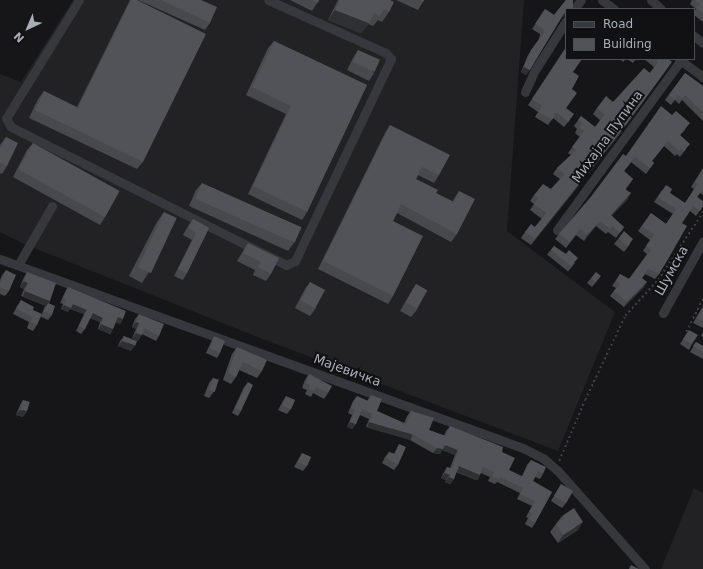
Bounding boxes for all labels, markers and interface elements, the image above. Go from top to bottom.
north arrow [8,8,48,48]
legend [565,8,695,60]
text: Road [603,17,633,31]
text: N [11,29,27,45]
text: Building [603,37,652,51]
street label: Михајла Пупина [569,88,647,186]
street label: Шумска [652,243,692,299]
street label: Мајевичка [311,352,383,390]

